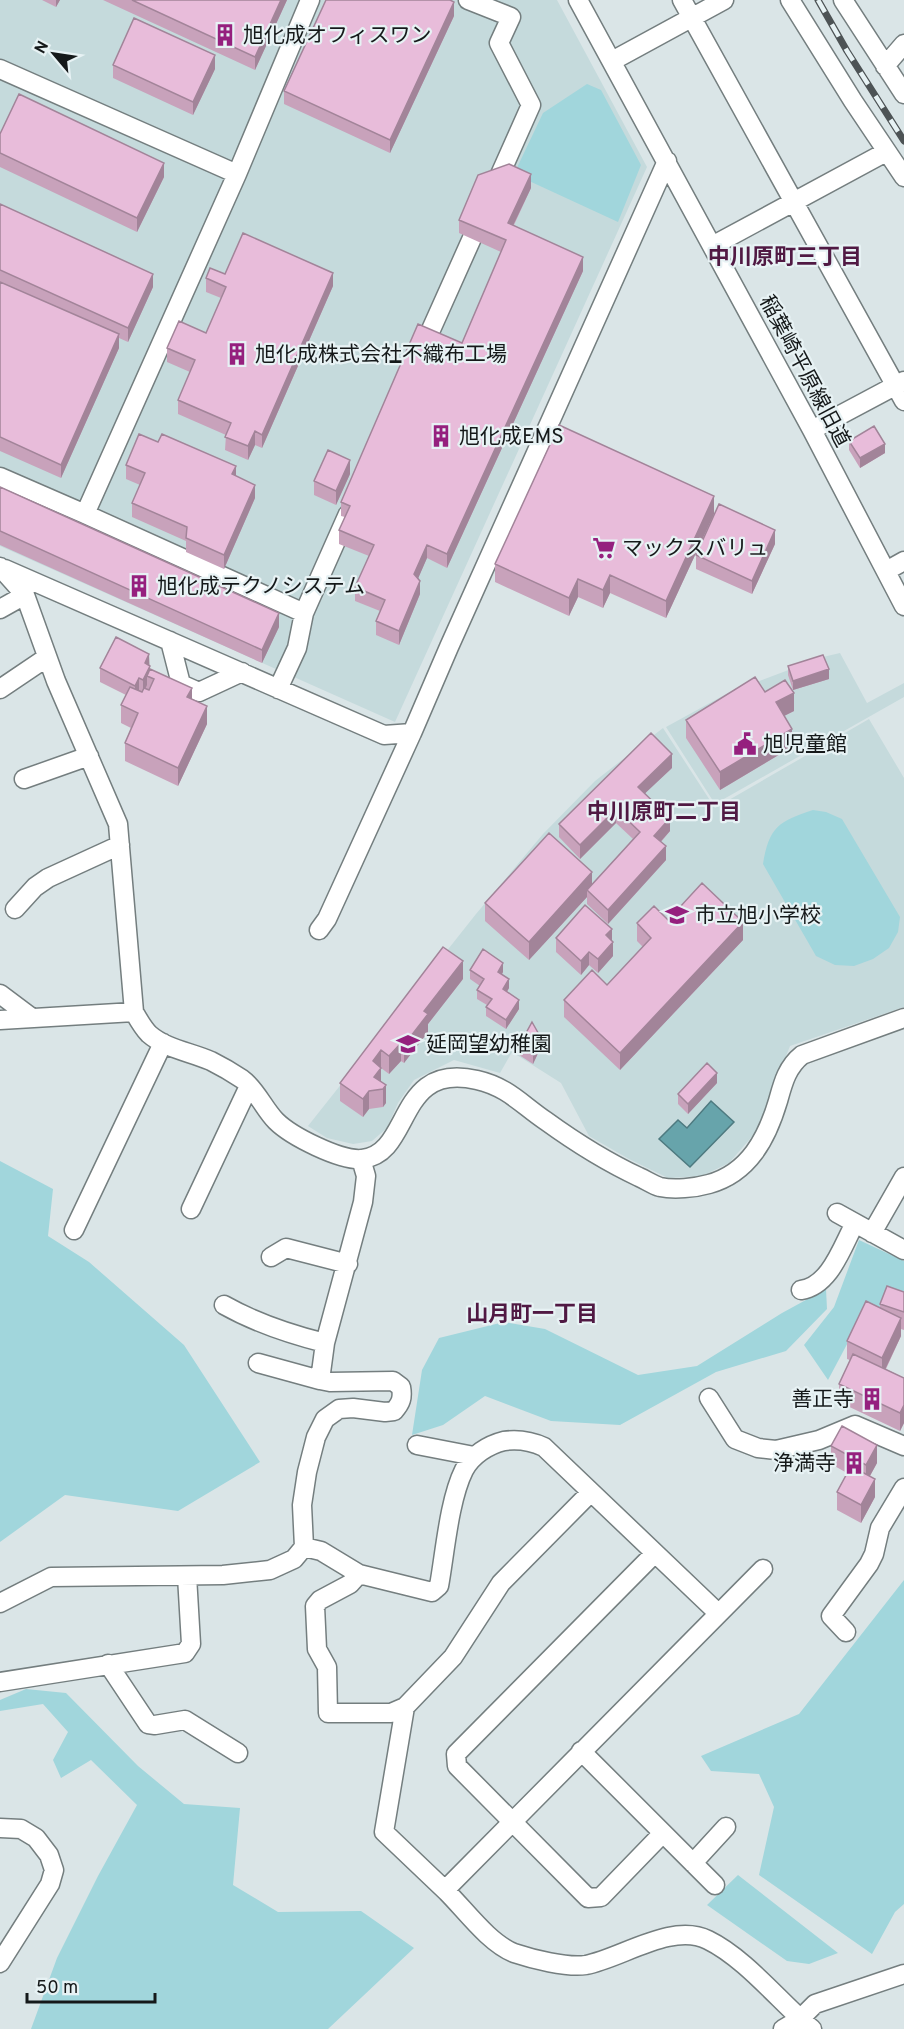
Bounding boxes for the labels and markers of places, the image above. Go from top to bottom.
building icon: 旭化成オフィスワン [212,22,238,48]
place label: 旭化成オフィスワン [243,23,432,50]
building icon: 旭化成株式会社不織布工場 [224,341,250,367]
place label: 旭化成株式会社不織布工場 [255,342,507,369]
building icon: 旭化成EMS [428,423,454,449]
place label: 旭化成EMS [459,424,564,451]
supermarket icon: マックスバリュ [591,535,617,561]
place label: マックスバリュ [622,536,768,563]
building icon: 旭化成テクノシステム [126,573,152,599]
place label: 旭化成テクノシステム [157,574,365,601]
public building icon: 旭児童館 [732,731,758,757]
place label: 旭児童館 [763,732,847,759]
school or university icon: 市立旭小学校 [664,902,690,928]
place label: 市立旭小学校 [695,903,821,930]
school or university icon: 延岡望幼稚園 [395,1031,421,1057]
place label: 延岡望幼稚園 [426,1032,552,1059]
building icon: 善正寺 [859,1386,885,1412]
place label: 善正寺 [791,1387,854,1414]
building icon: 浄満寺 [841,1450,867,1476]
place label: 浄満寺 [773,1451,836,1478]

